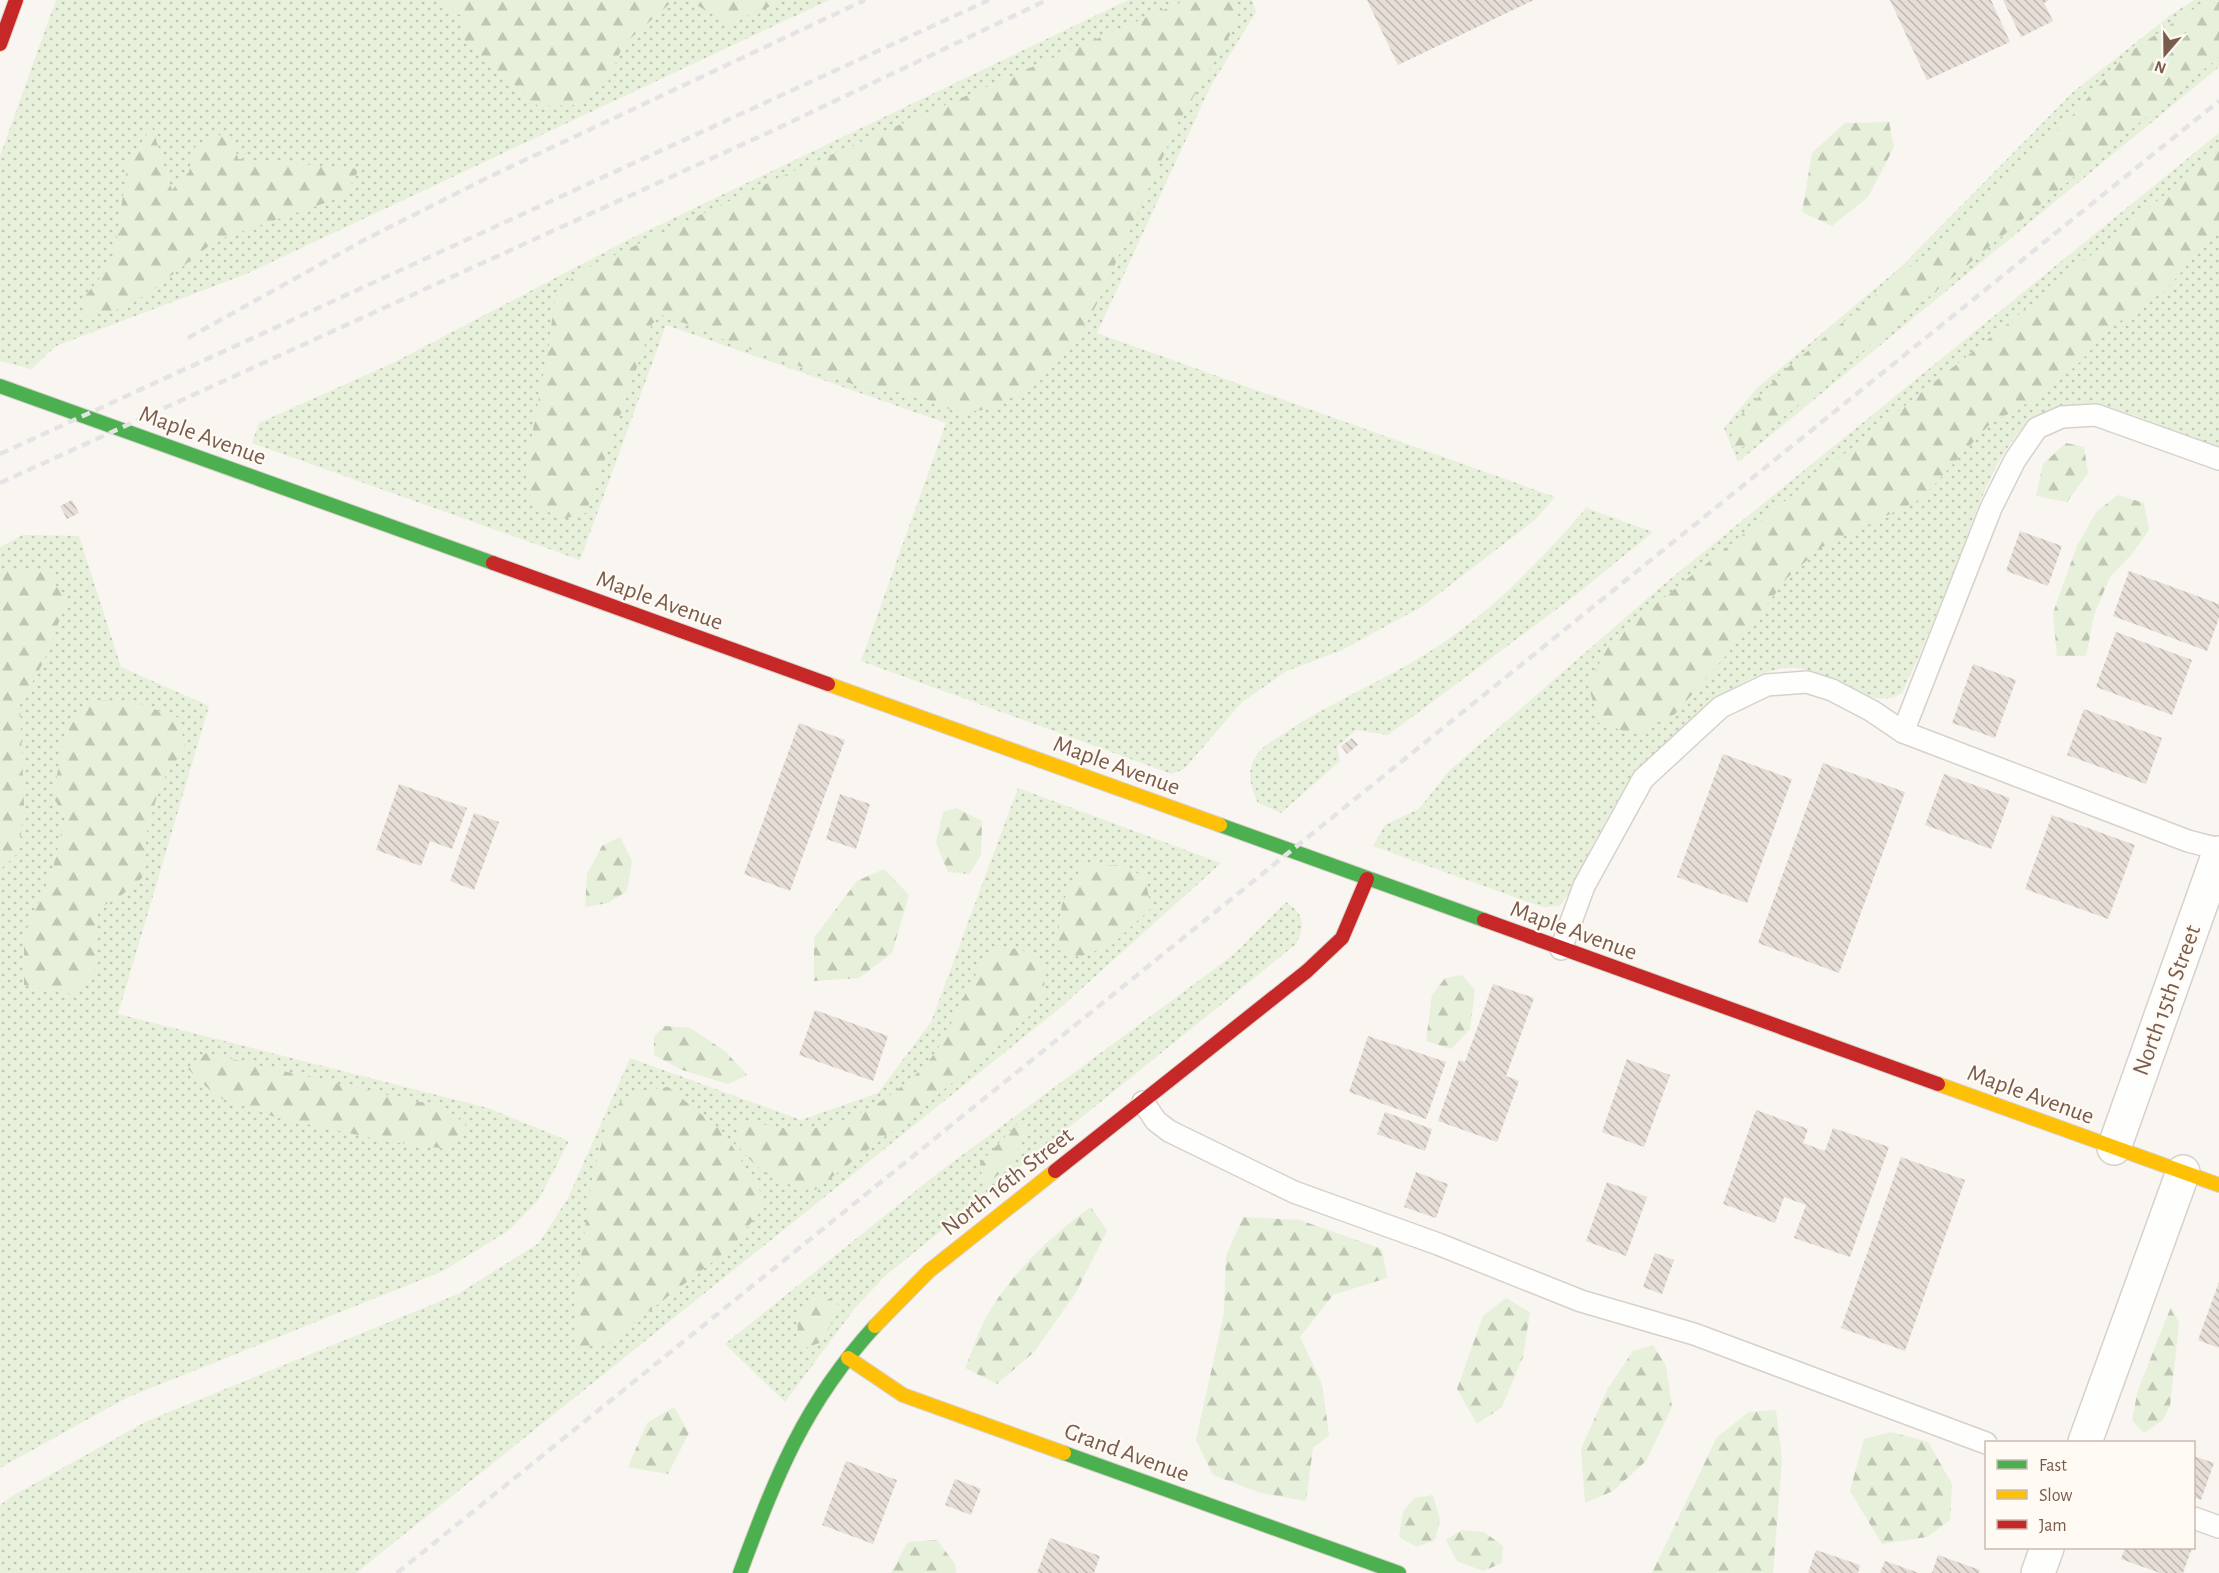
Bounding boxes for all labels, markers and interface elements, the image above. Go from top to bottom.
north arrow [2135,24,2195,84]
text: N [2152,58,2168,77]
street label: Maple Avenue [136,402,269,470]
street label: Maple Avenue [593,567,726,635]
street label: Maple Avenue [1050,732,1183,800]
street label: Maple Avenue [1507,897,1640,965]
street label: North 15th Street [2129,922,2205,1079]
street label: Maple Avenue [1964,1061,2097,1129]
street label: North 16th Street [937,1123,1078,1240]
street label: Grand Avenue [1061,1419,1192,1487]
legend [1985,1441,2195,1549]
text: Fast [2039,1457,2067,1475]
text: Slow [2039,1487,2072,1505]
text: Jam [2039,1517,2067,1535]

